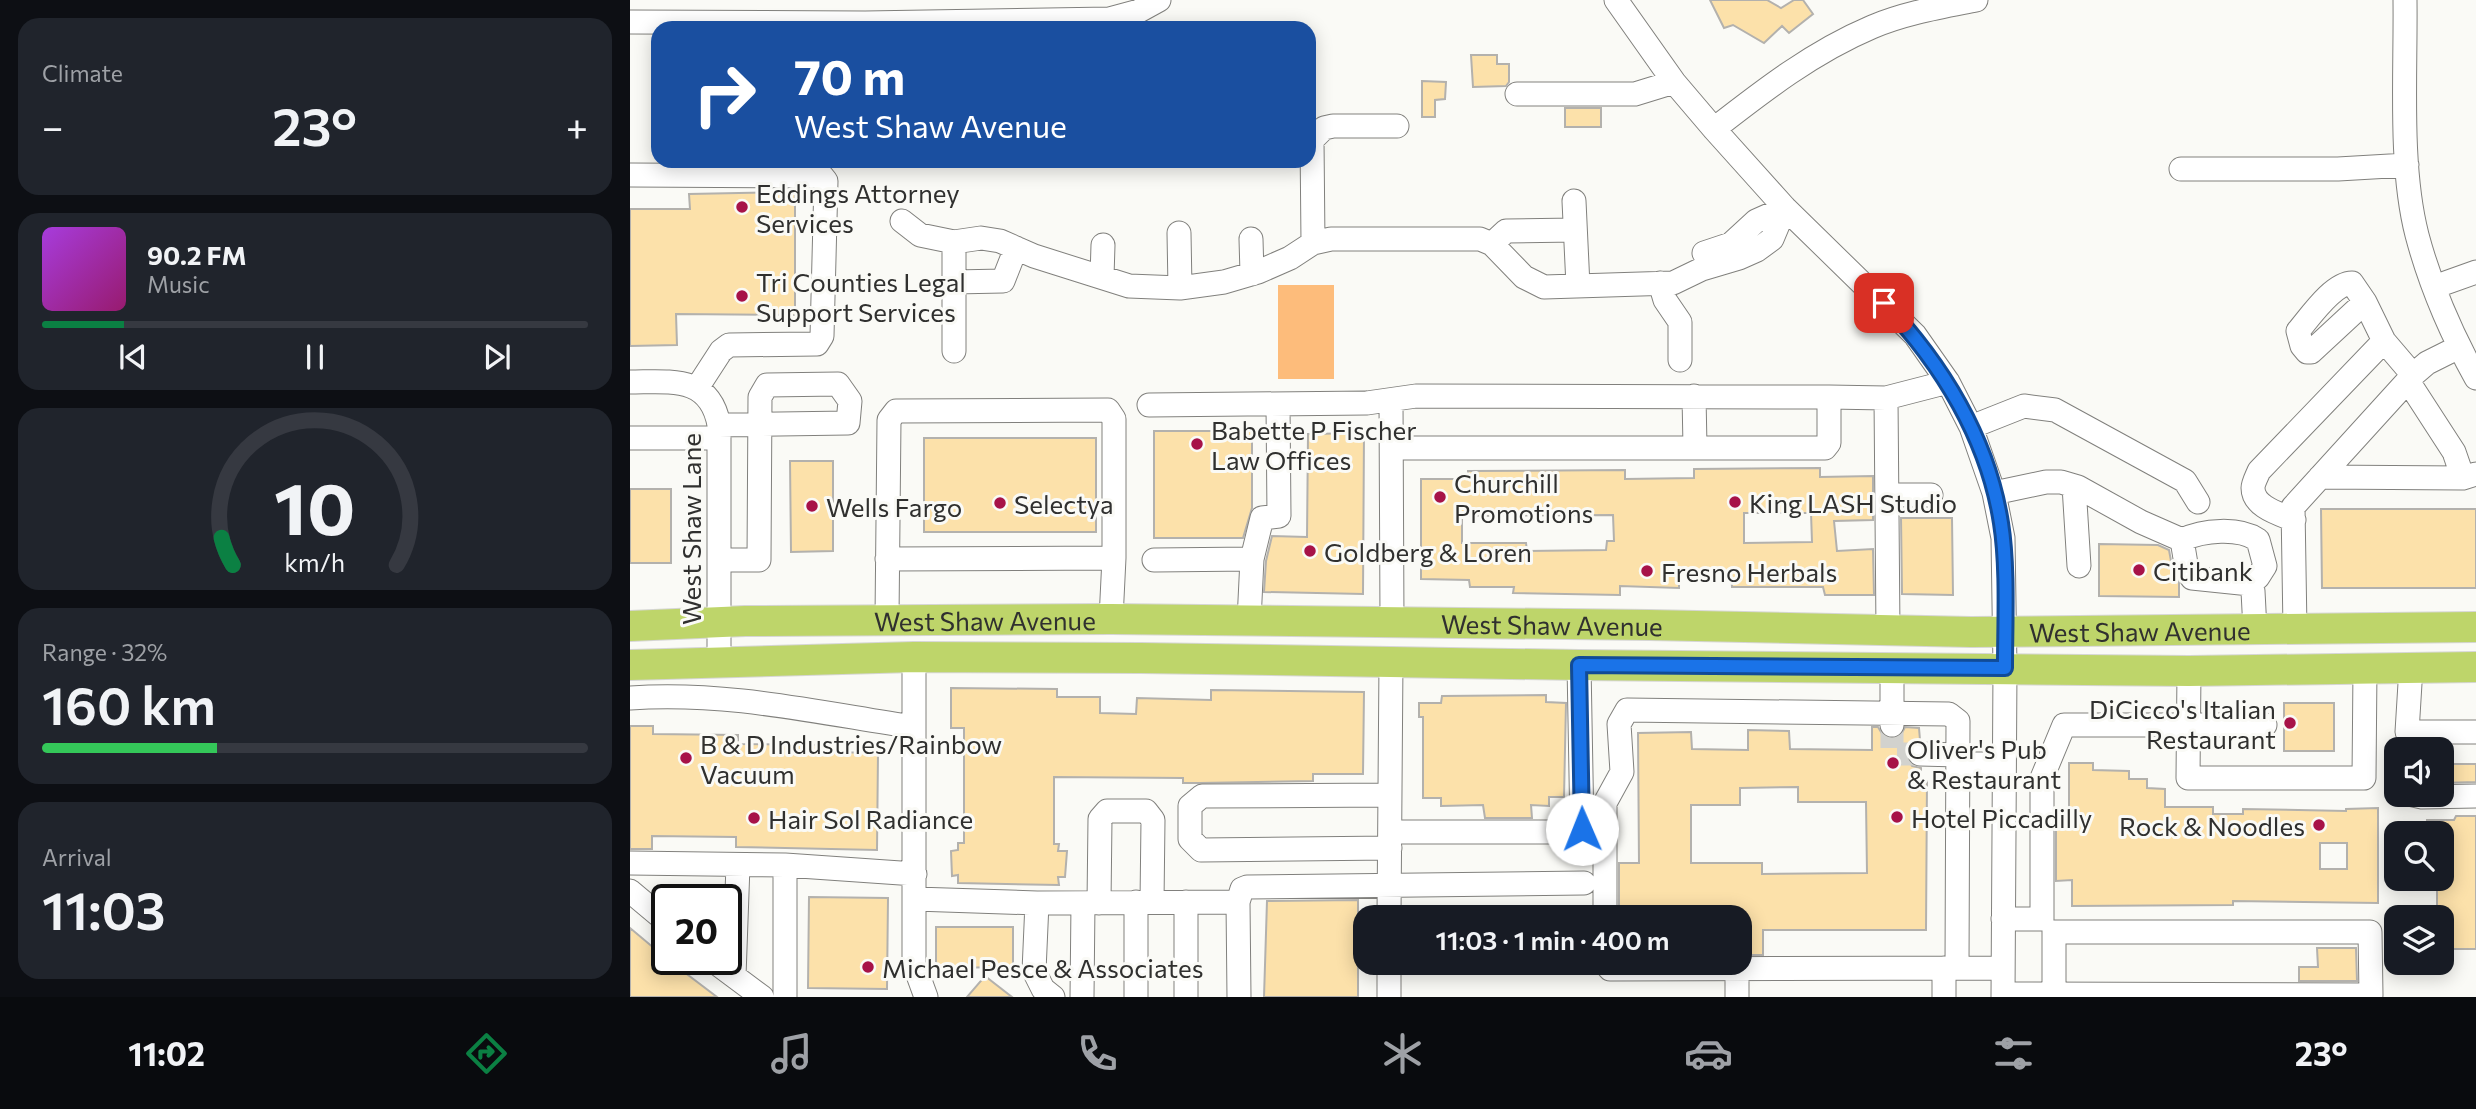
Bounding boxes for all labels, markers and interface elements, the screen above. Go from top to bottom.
text: 70 m [794,45,905,105]
icon: right [679,49,770,140]
text: Climate [42,59,123,87]
text: 23° [272,93,357,157]
text: − [42,102,64,149]
text: + [566,102,588,149]
text: West Shaw Avenue [794,105,1067,145]
place label: Eddings Attorney Services [756,177,960,238]
marker: Eddings Attorney Services [734,199,750,215]
text: 90.2 FM [147,239,247,270]
place label: Tri Counties Legal Support Services [756,266,966,327]
text: Music [147,270,210,298]
pin [1854,273,1914,333]
icon: arrive [1865,284,1903,322]
marker: Tri Counties Legal Support Services [734,288,750,304]
icon: previous [114,338,152,376]
icon: pause [296,338,334,376]
icon: next [478,338,516,376]
place label: Babette P Fischer Law Offices [1211,414,1417,475]
street label: West Shaw Lane [675,433,706,625]
marker: Babette P Fischer Law Offices [1189,436,1205,452]
text: 10 [274,461,356,550]
place label: Churchill Promotions [1454,467,1593,528]
place label: King LASH Studio [1749,487,1957,518]
place label: Selectya [1014,488,1114,519]
marker: Churchill Promotions [1432,489,1448,505]
place label: Wells Fargo [826,491,962,522]
marker: King LASH Studio [1727,494,1743,510]
marker: Selectya [992,495,1008,511]
marker: Wells Fargo [804,498,820,514]
place label: Goldberg & Loren [1324,536,1532,567]
marker: Goldberg & Loren [1302,543,1318,559]
text: km/h [285,546,345,576]
place label: Citibank [2153,555,2253,586]
place label: Fresno Herbals [1661,556,1837,587]
marker: Citibank [2131,562,2147,578]
marker: Fresno Herbals [1639,563,1655,579]
street label: West Shaw Avenue [874,604,1096,636]
street label: West Shaw Avenue [1441,607,1663,641]
street label: West Shaw Avenue [2029,614,2251,647]
text: Range · 32% [42,638,167,666]
text: 160 km [42,672,216,736]
place label: DiCicco's Italian Restaurant [2089,693,2276,754]
marker: DiCicco's Italian Restaurant [2282,715,2298,731]
place label: B & D Industries/Rainbow Vacuum [700,728,1002,789]
place label: Oliver's Pub & Restaurant [1907,733,2061,794]
map controls [2384,737,2454,975]
button: sound [2384,737,2454,807]
marker: B & D Industries/Rainbow Vacuum [678,750,694,766]
marker: Oliver's Pub & Restaurant [1885,755,1901,771]
position arrow [1545,792,1619,866]
place label: Hotel Piccadilly [1911,802,2092,833]
place label: Hair Sol Radiance [768,803,973,834]
marker: Hotel Piccadilly [1889,809,1905,825]
marker: Hair Sol Radiance [746,810,762,826]
place label: Rock & Noodles [2119,810,2305,841]
marker: Rock & Noodles [2311,817,2327,833]
button: search [2384,821,2454,891]
text: Arrival [42,843,112,871]
text: 11:03 [42,877,166,941]
speed limit sign: 20 [651,884,742,975]
button: layers [2384,905,2454,975]
text: 11:03 · 1 min · 400 m [1435,924,1670,955]
place label: Michael Pesce & Associates [882,952,1204,983]
marker: Michael Pesce & Associates [860,959,876,975]
icon: directions [462,1029,511,1078]
icon: music [767,1029,816,1078]
icon: phone [1073,1029,1122,1078]
icon: climate [1378,1029,1427,1078]
icon: car [1684,1029,1733,1078]
icon: filters [1989,1029,2038,1078]
text: 11:02 [128,1033,205,1073]
text: 23° [2295,1033,2348,1073]

